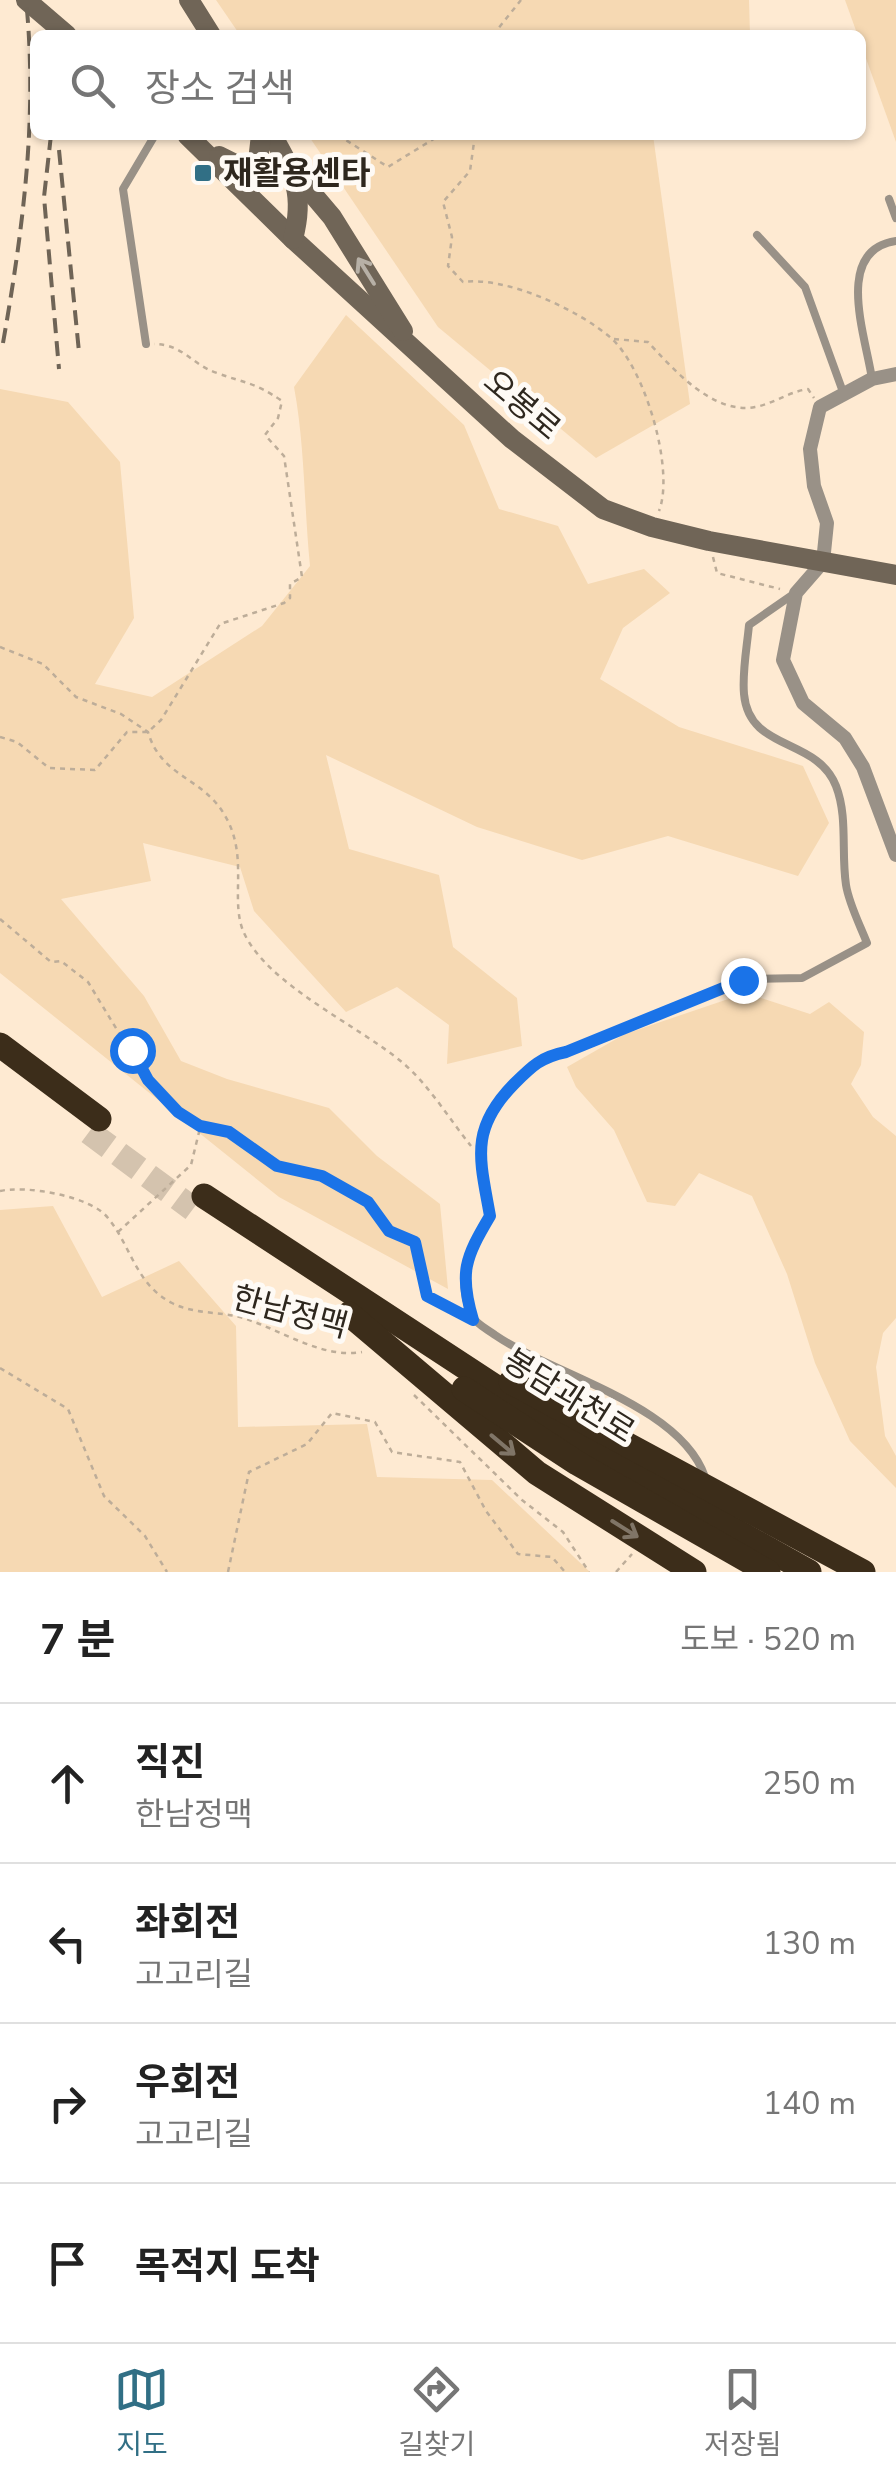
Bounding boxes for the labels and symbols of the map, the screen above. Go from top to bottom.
place label: 재활용센타 [223,152,371,195]
marker: 재활용센타 [192,162,214,184]
one-way arrow [355,257,376,286]
street label: 오봉로 [474,360,570,450]
route end [721,958,767,1004]
route start [110,1028,156,1074]
street label: 한남정맥 [228,1276,352,1348]
street label: 봉담과천로 [495,1339,643,1453]
one-way arrow [490,1434,516,1456]
one-way arrow [611,1519,639,1539]

